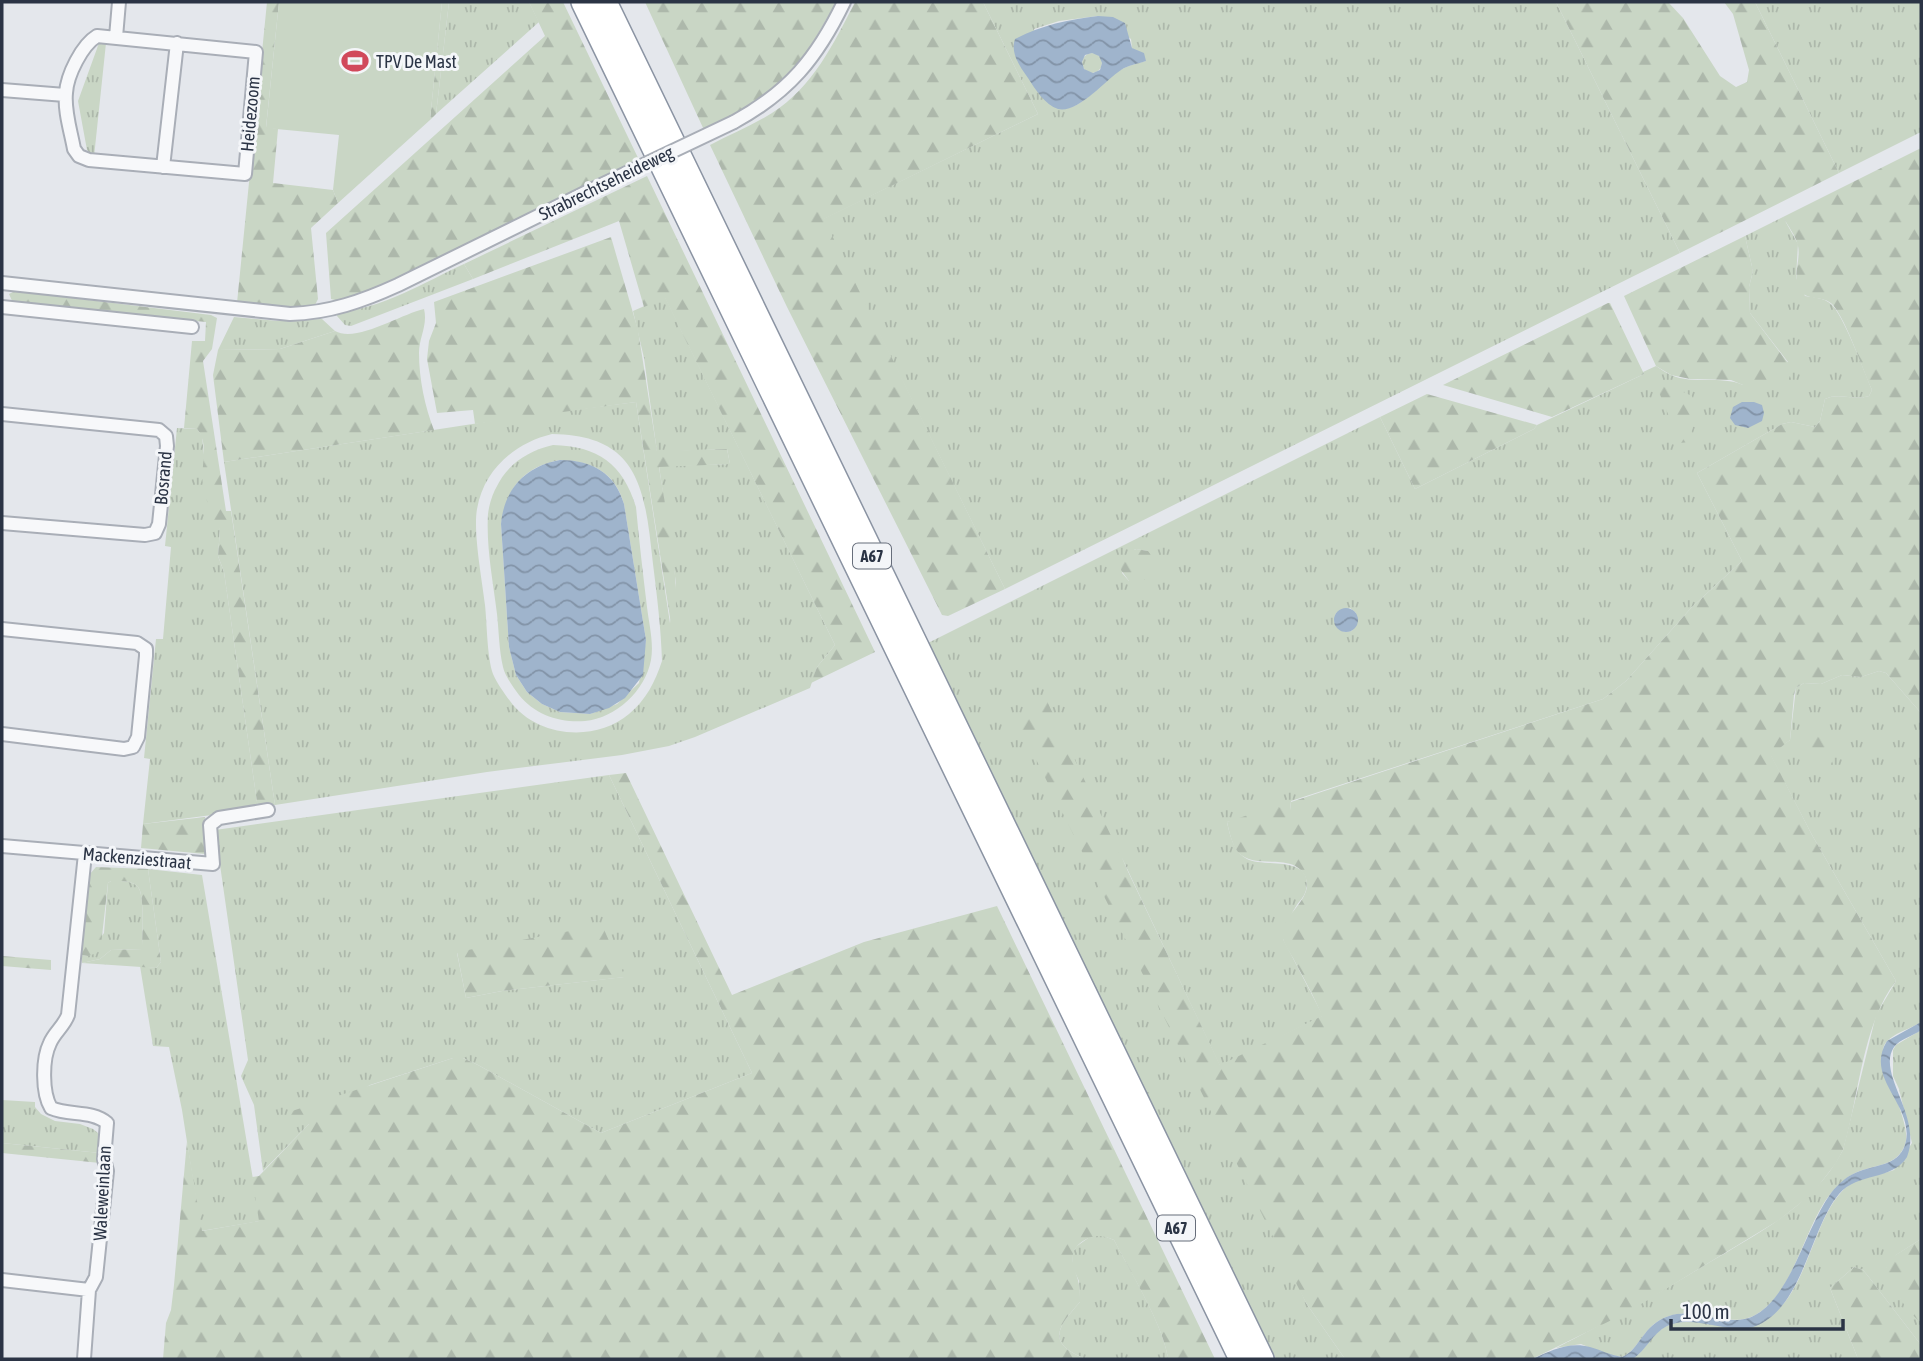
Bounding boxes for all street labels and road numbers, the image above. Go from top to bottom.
street label: Heidezoom [236,75,264,153]
street label: Strabrechtseheideweg [535,141,677,225]
street label: Bosrand [150,450,176,506]
road number: A67 [853,544,891,568]
street label: Mackenziestraat [82,843,192,873]
street label: Waleweinlaan [89,1145,115,1241]
road number: A67 [1157,1216,1195,1240]

